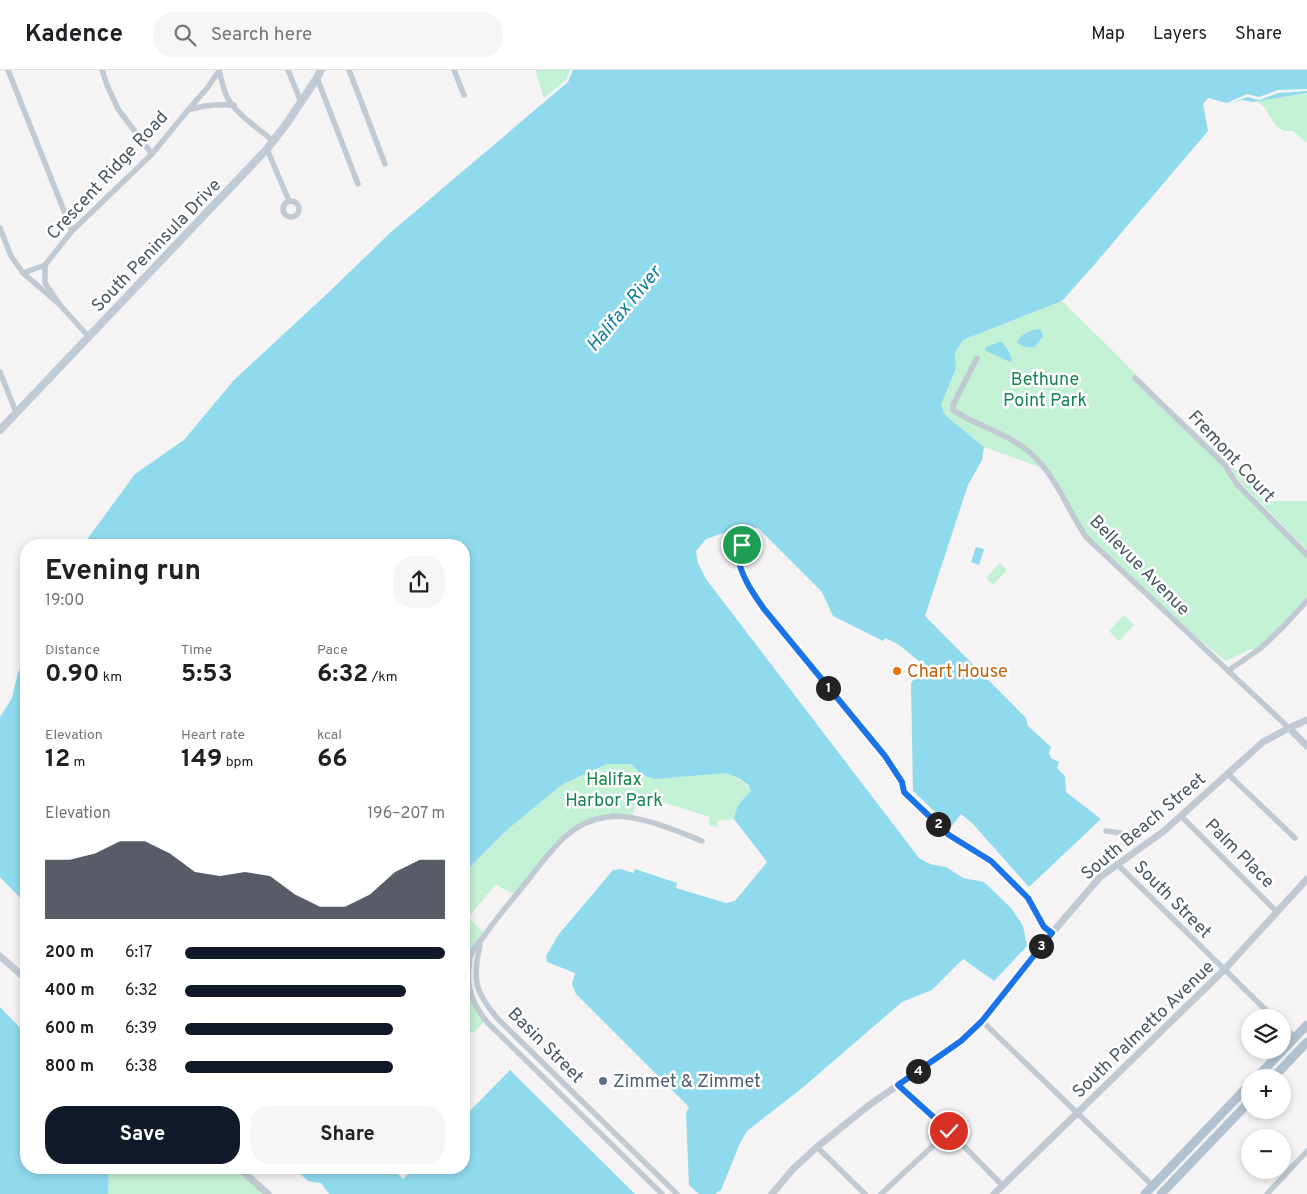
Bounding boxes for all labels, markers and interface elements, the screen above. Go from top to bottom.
search box [153,12,503,57]
text: Kadence [25,20,123,50]
icon: search [171,21,199,49]
text: Search here [211,23,312,47]
text: Map [1091,23,1125,46]
text: Layers [1153,23,1207,46]
text: Share [1235,23,1282,46]
street label: Crescent Ridge Road [42,107,174,245]
street label: South Peninsula Drive [87,174,227,318]
water label: Halifax River [582,260,668,357]
park label: Bethune Point Park [1003,369,1087,413]
street label: Fremont Court [1182,406,1279,508]
street label: Bellevue Avenue [1084,511,1194,621]
pin [721,524,763,566]
icon: arrive [728,531,756,559]
text: Evening run [45,554,201,590]
button: share [393,556,445,608]
text: 19:00 [45,591,85,611]
text: Distance [45,642,100,659]
text: Time [181,642,212,659]
text: Pace [317,642,348,659]
text: 0.90 [45,659,99,691]
text: 5:53 [181,659,233,691]
text: 6:32 [317,659,368,691]
place label: Chart House [907,661,1008,684]
marker: Chart House [891,665,903,677]
text: km [99,669,122,686]
text: /km [368,669,398,686]
pin: 1 [816,676,840,700]
text: 1 [826,680,831,697]
text: Elevation [45,727,103,744]
text: Heart rate [181,727,245,744]
text: kcal [317,727,342,744]
text: 12 [45,744,70,776]
text: 149 [181,744,222,776]
text: 66 [317,744,348,776]
text: m [70,754,85,771]
text: bpm [222,754,253,771]
street label: South Beach Street [1077,768,1211,886]
park label: Halifax Harbor Park [565,769,663,813]
text: Elevation [45,804,111,824]
text: 196–207 m [367,804,445,824]
pin: 2 [926,812,950,836]
street label: Palm Place [1199,814,1279,894]
text: 2 [934,816,943,833]
street label: South Street [1128,856,1216,944]
pin: 3 [1028,934,1054,958]
text: 3 [1037,938,1046,955]
text: 200 m [45,943,94,963]
text: 6:17 [125,943,152,963]
street label: South Palmetto Avenue [1068,956,1220,1104]
text: 400 m [45,981,94,1001]
text: 6:32 [125,981,157,1001]
street label: Basin Street [502,1003,588,1089]
map controls [1241,1009,1291,1179]
button: layers [1241,1009,1291,1059]
text: 600 m [45,1019,94,1039]
text: 6:39 [125,1019,157,1039]
text: 800 m [45,1057,94,1077]
text: 6:38 [125,1057,158,1077]
pin: 4 [906,1058,930,1084]
text: 4 [914,1063,923,1080]
button: + [1241,1069,1291,1119]
place label: Zimmet & Zimmet [613,1071,761,1094]
marker: Zimmet & Zimmet [597,1075,609,1087]
button: Save [45,1106,240,1164]
button: Share [250,1106,445,1164]
pin [928,1110,970,1152]
icon: check [935,1117,963,1145]
button: − [1241,1129,1291,1179]

